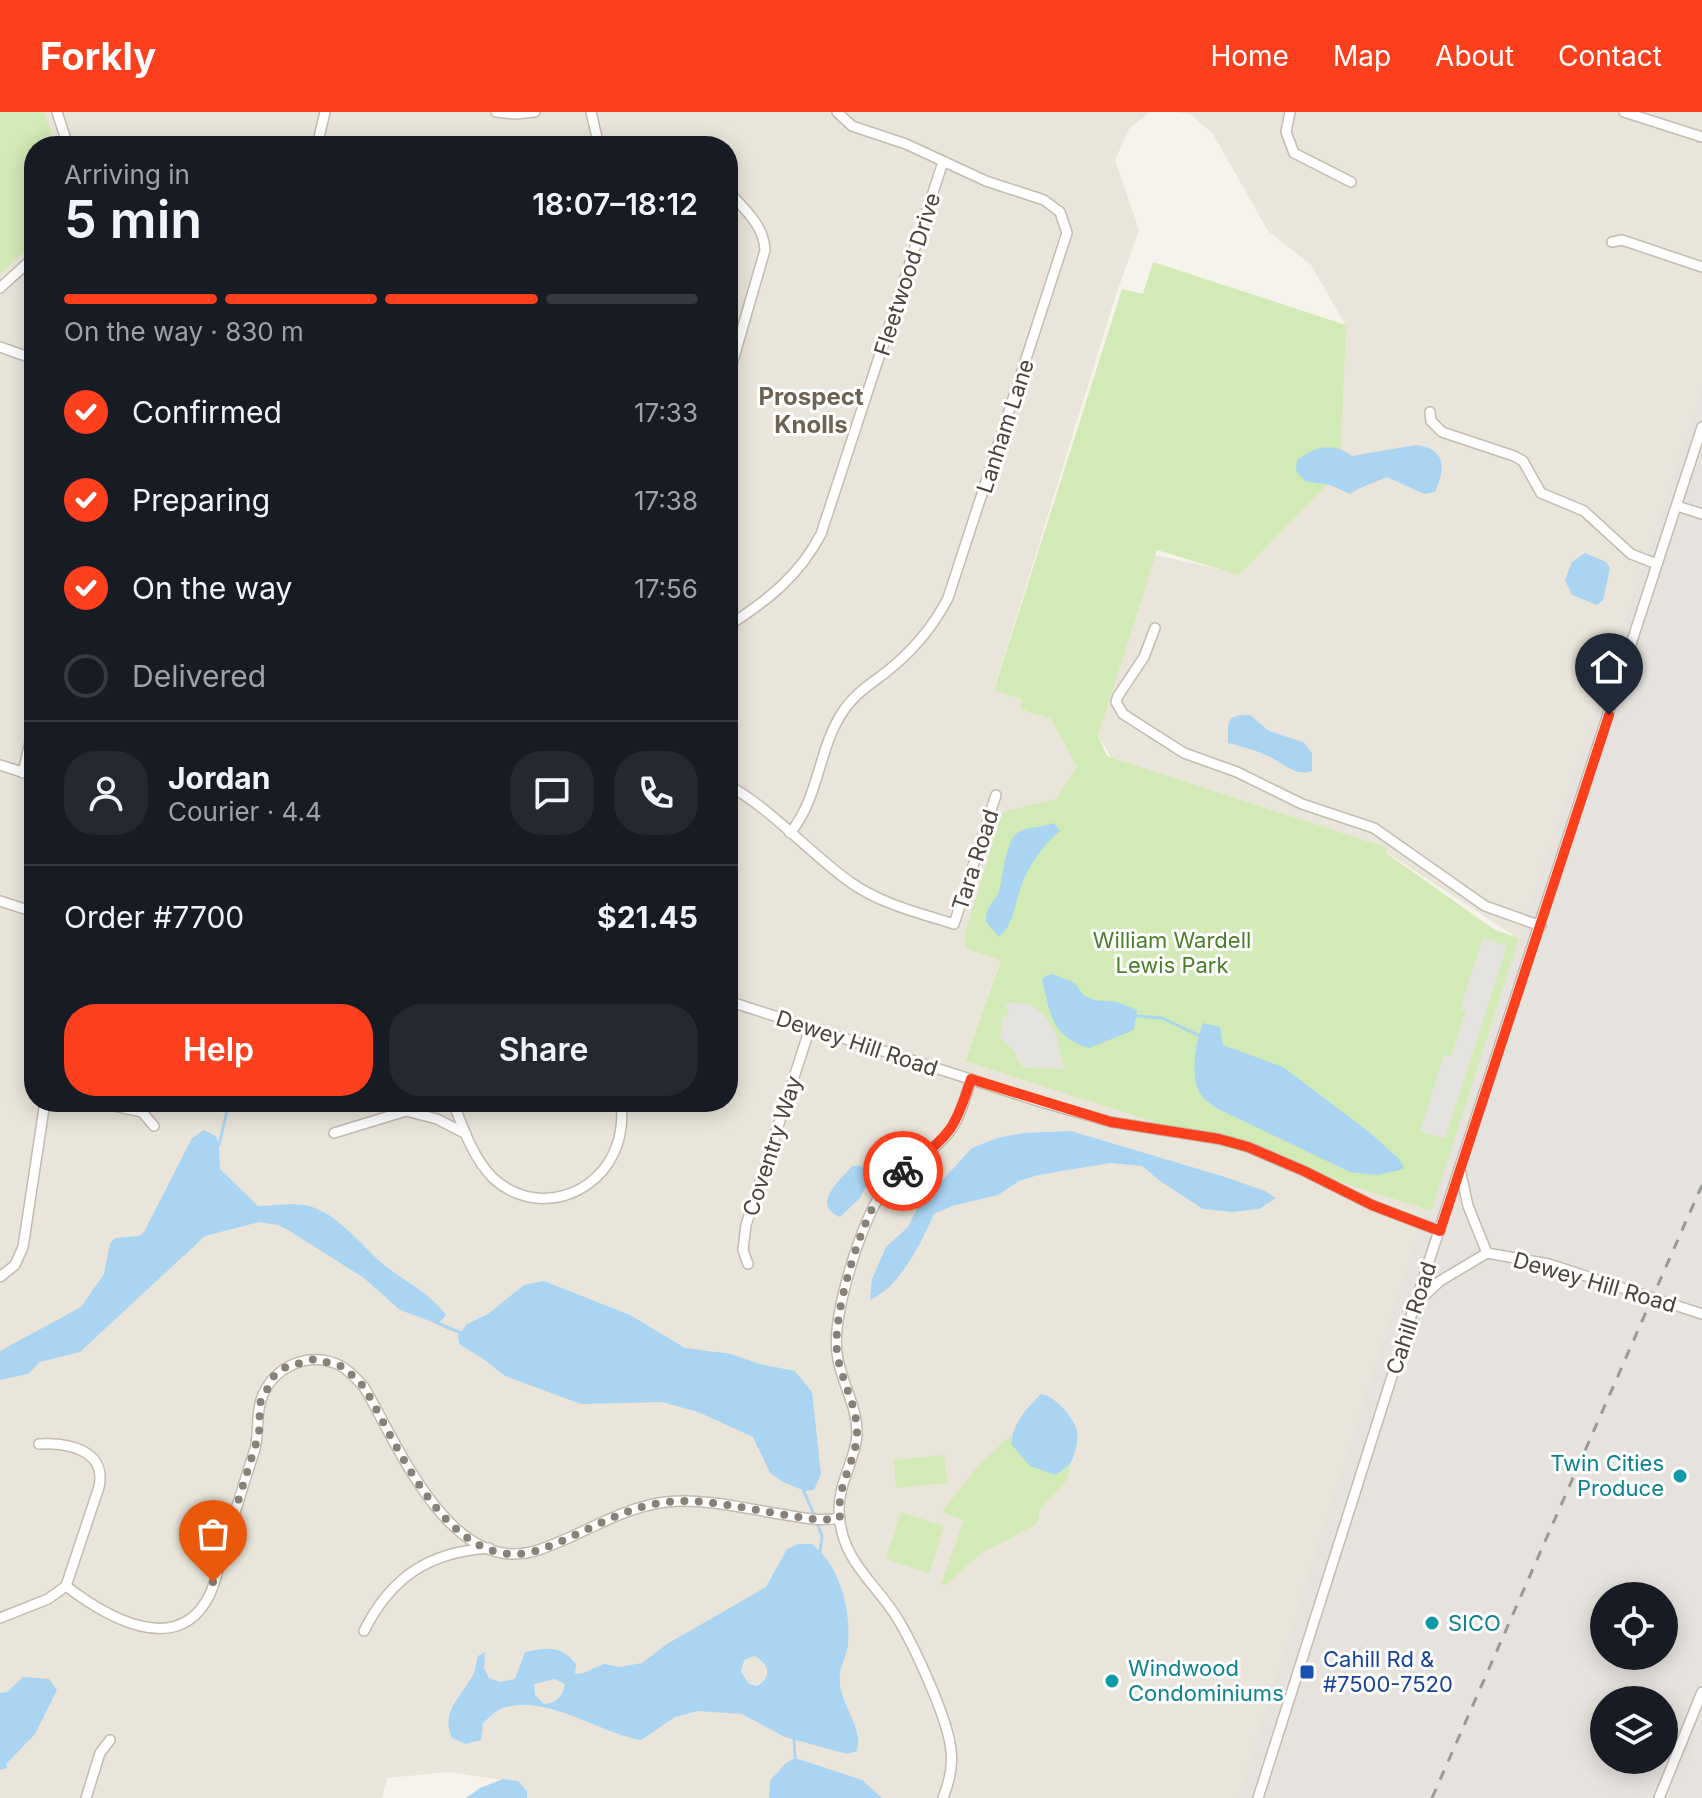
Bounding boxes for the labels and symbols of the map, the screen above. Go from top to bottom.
street label: Fleetwood Drive [868,189,946,359]
street label: Lanham Lane [971,356,1039,496]
district label: Prospect Knolls [758,382,864,439]
pin [1575,633,1643,715]
street label: Tara Road [946,806,1004,914]
park label: William Wardell Lewis Park [1093,927,1251,978]
street label: Dewey Hill Road [773,1005,941,1081]
street label: Coventry Way [737,1073,807,1219]
courier [863,1131,943,1211]
street label: Dewey Hill Road [1510,1246,1680,1318]
street label: Cahill Road [1381,1259,1441,1377]
place label: Twin Cities Produce [1550,1450,1664,1501]
marker: Twin Cities Produce [1671,1467,1689,1485]
pin [179,1500,247,1582]
place label: SICO [1448,1610,1501,1636]
marker: SICO [1423,1614,1441,1632]
place label: Cahill Rd & #7500-7520 [1323,1646,1453,1697]
place label: Windwood Condominiums [1128,1655,1284,1706]
marker: Cahill Rd & #7500-7520 [1298,1663,1316,1681]
marker: Windwood Condominiums [1103,1672,1121,1690]

